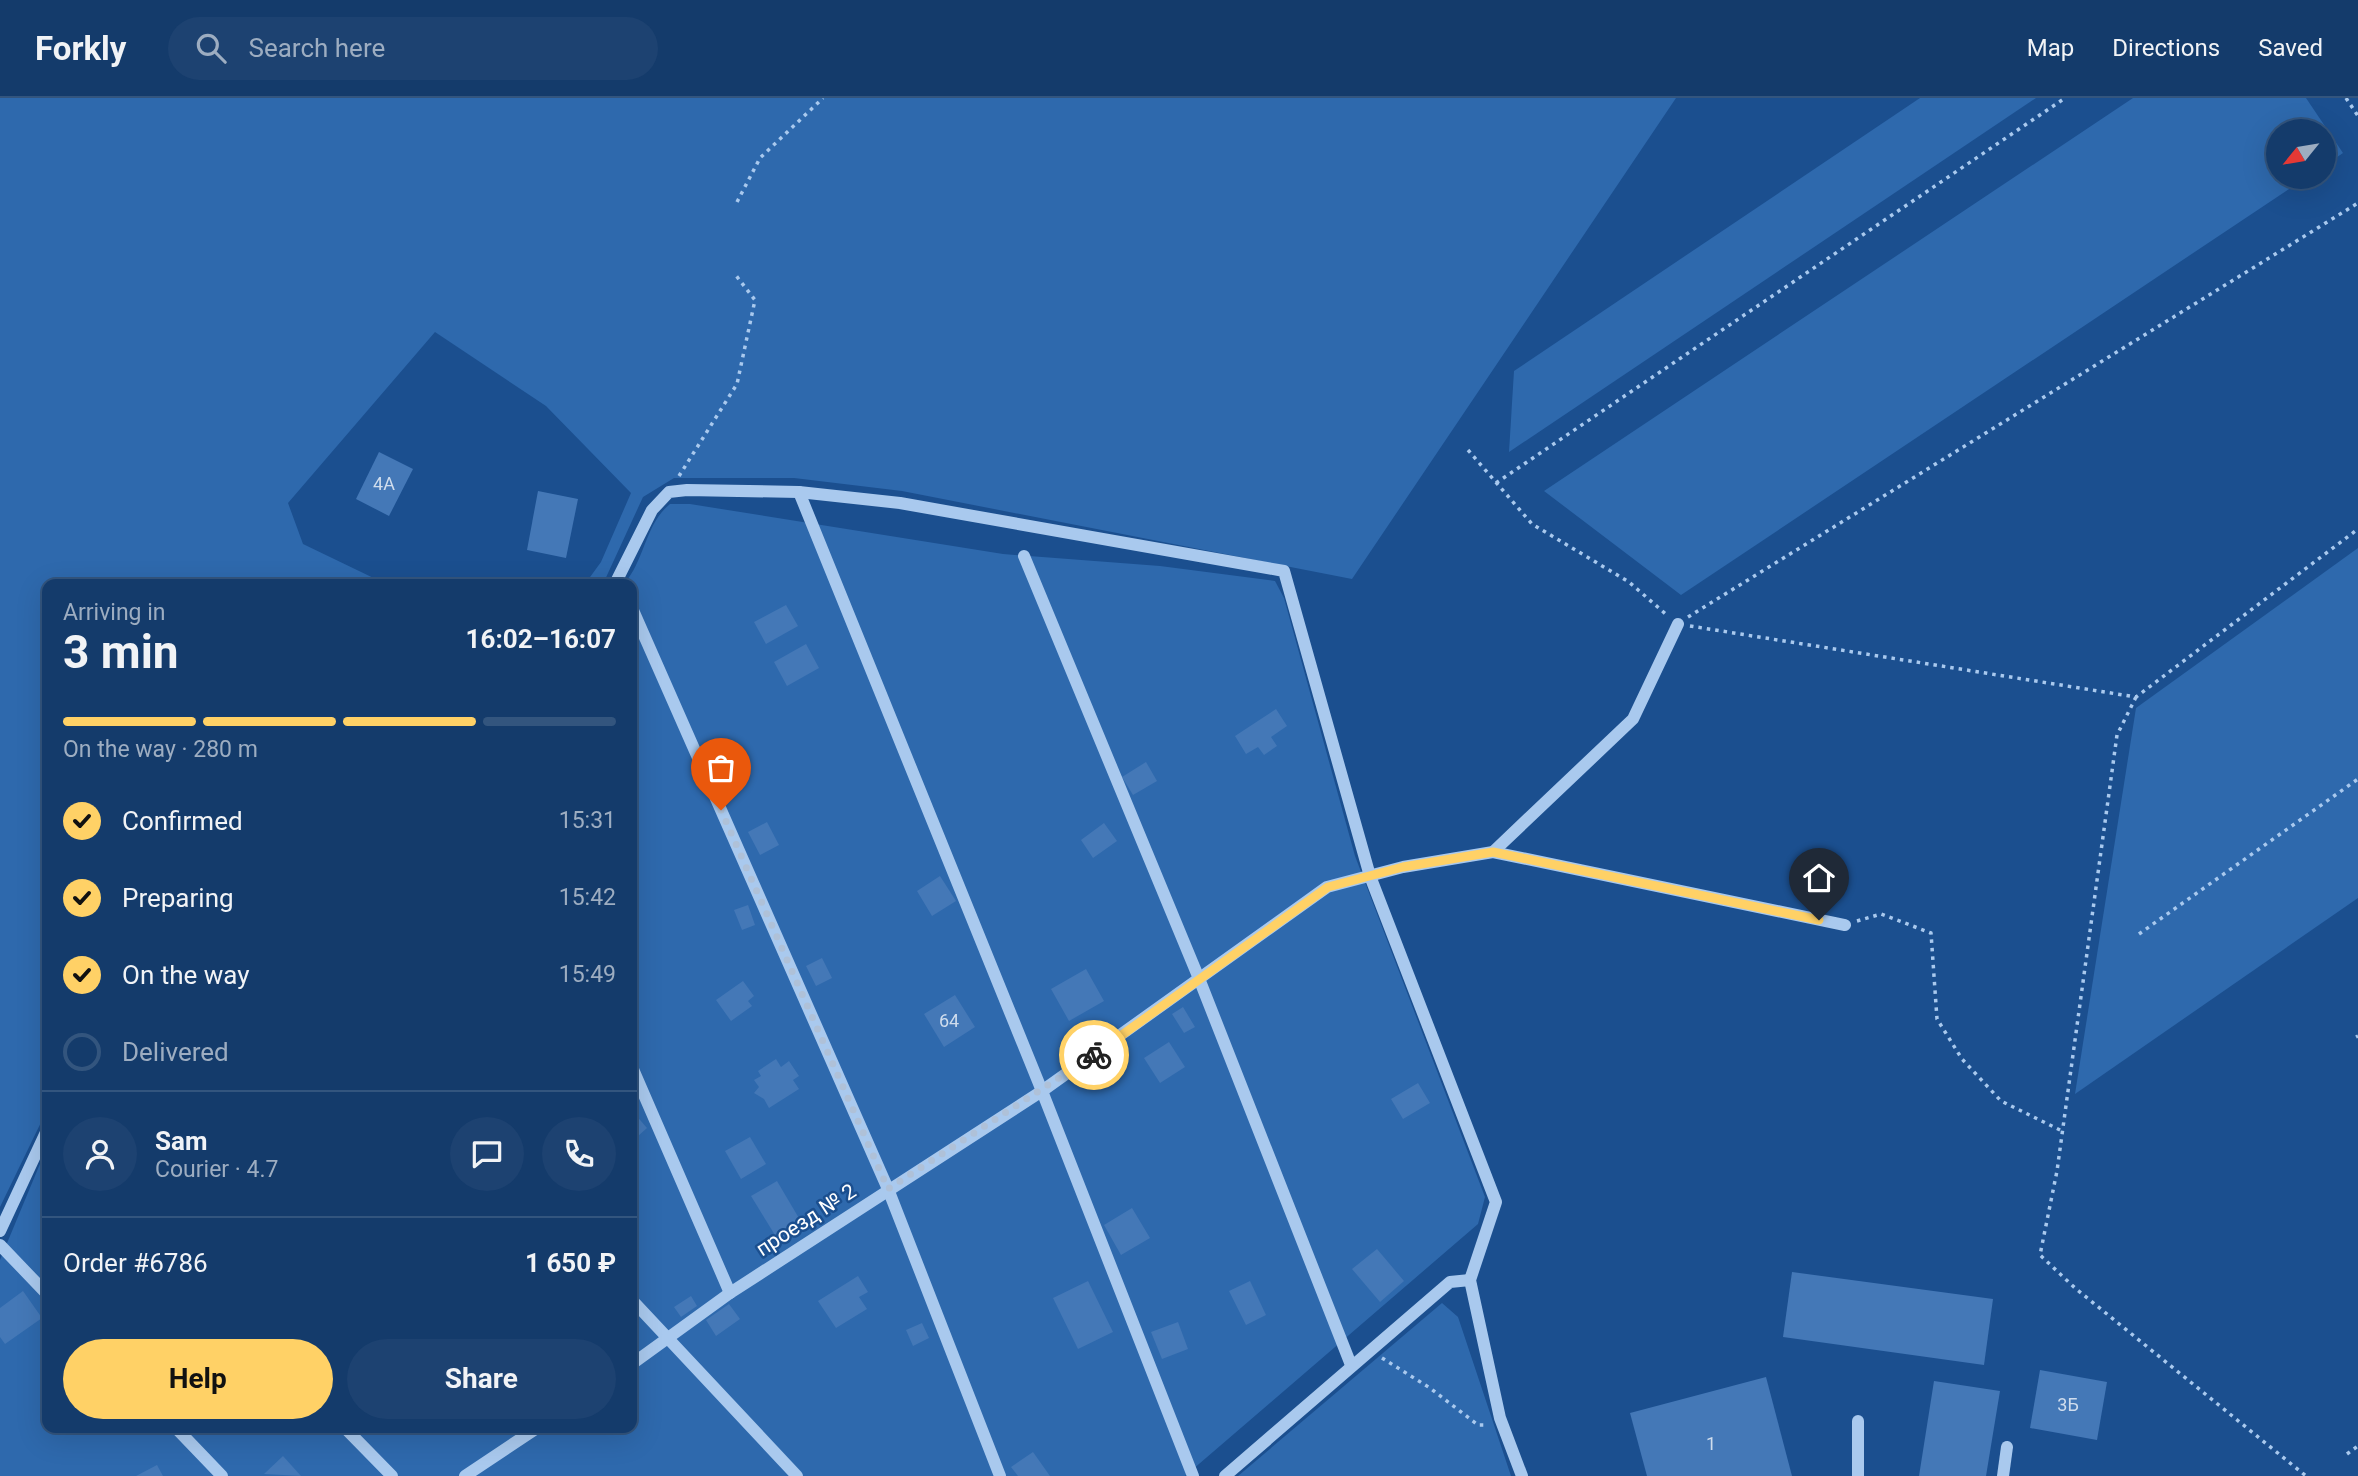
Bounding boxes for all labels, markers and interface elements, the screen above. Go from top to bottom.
search box [168,17,658,80]
text: Forkly [35,29,126,68]
icon: search [192,29,230,67]
text: Search here [248,33,385,63]
text: Map [2027,34,2074,62]
text: Directions [2112,34,2220,62]
text: Saved [2258,34,2323,62]
north arrow [2266,119,2336,189]
map controls [2266,119,2336,189]
house number: 4А [373,473,395,494]
text: Arriving in [63,599,166,626]
text: 16:02–16:07 [466,624,616,654]
text: 3 min [63,625,179,679]
text: On the way · 280 m [63,736,258,763]
pin [691,738,751,810]
icon: bag [702,749,740,787]
icon: check [63,802,101,840]
text: Confirmed [122,806,243,836]
text: 15:31 [559,807,616,834]
pin [1789,848,1849,920]
icon: home [1800,859,1838,897]
icon: check [63,879,101,917]
text: Preparing [122,883,234,913]
text: 15:42 [559,884,616,911]
icon: check [63,956,101,994]
text: On the way [122,960,250,990]
text: 15:49 [559,961,616,988]
house number: 64 [939,1010,959,1031]
courier [1059,1020,1129,1090]
icon: bike [1075,1036,1113,1074]
text: Delivered [122,1037,229,1067]
button: person [63,1117,137,1191]
button: chat [450,1117,524,1191]
button: phone [542,1117,616,1191]
text: Sam [155,1126,207,1156]
text: Courier · 4.7 [155,1156,278,1183]
street label: проезд № 2 [752,1179,861,1261]
text: Order #6786 [63,1248,208,1278]
text: 1 650 ₽ [525,1248,616,1278]
button: Help [63,1339,333,1419]
button: Share [347,1339,616,1419]
house number: 3Б [2057,1394,2079,1415]
house number: 1 [1706,1433,1716,1454]

